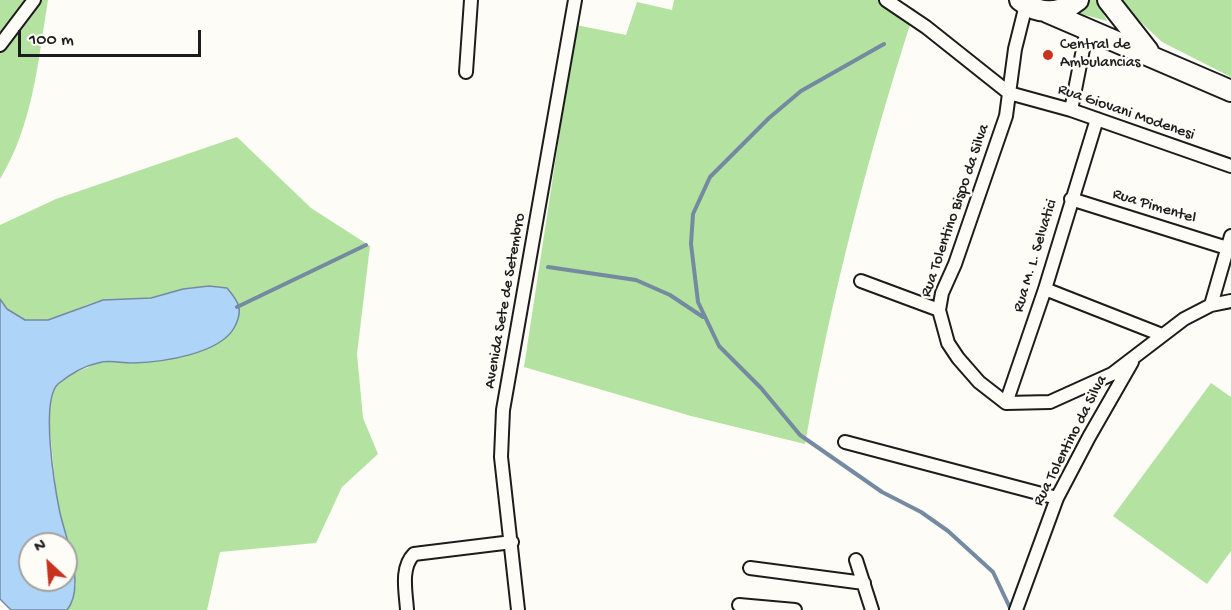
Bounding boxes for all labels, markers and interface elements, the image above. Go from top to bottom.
scale bar [21,18,204,56]
text: 100 m [29,30,74,51]
place label: Central de Ambulancias [1060,36,1140,74]
marker: Central de Ambulancias [1041,48,1055,62]
street label: Rua Giovani Modenesi [1055,81,1197,145]
street label: Rua Tolentino Bispo da Silva [917,122,995,300]
street label: Rua Pimentel [1110,185,1198,229]
street label: Rua M. L. Selvatici [1010,197,1062,315]
street label: Avenida Sete de Setembro [481,212,531,390]
street label: Rua Tolentino da Silva [1030,372,1112,510]
north arrow [18,532,78,592]
text: N [32,536,50,558]

